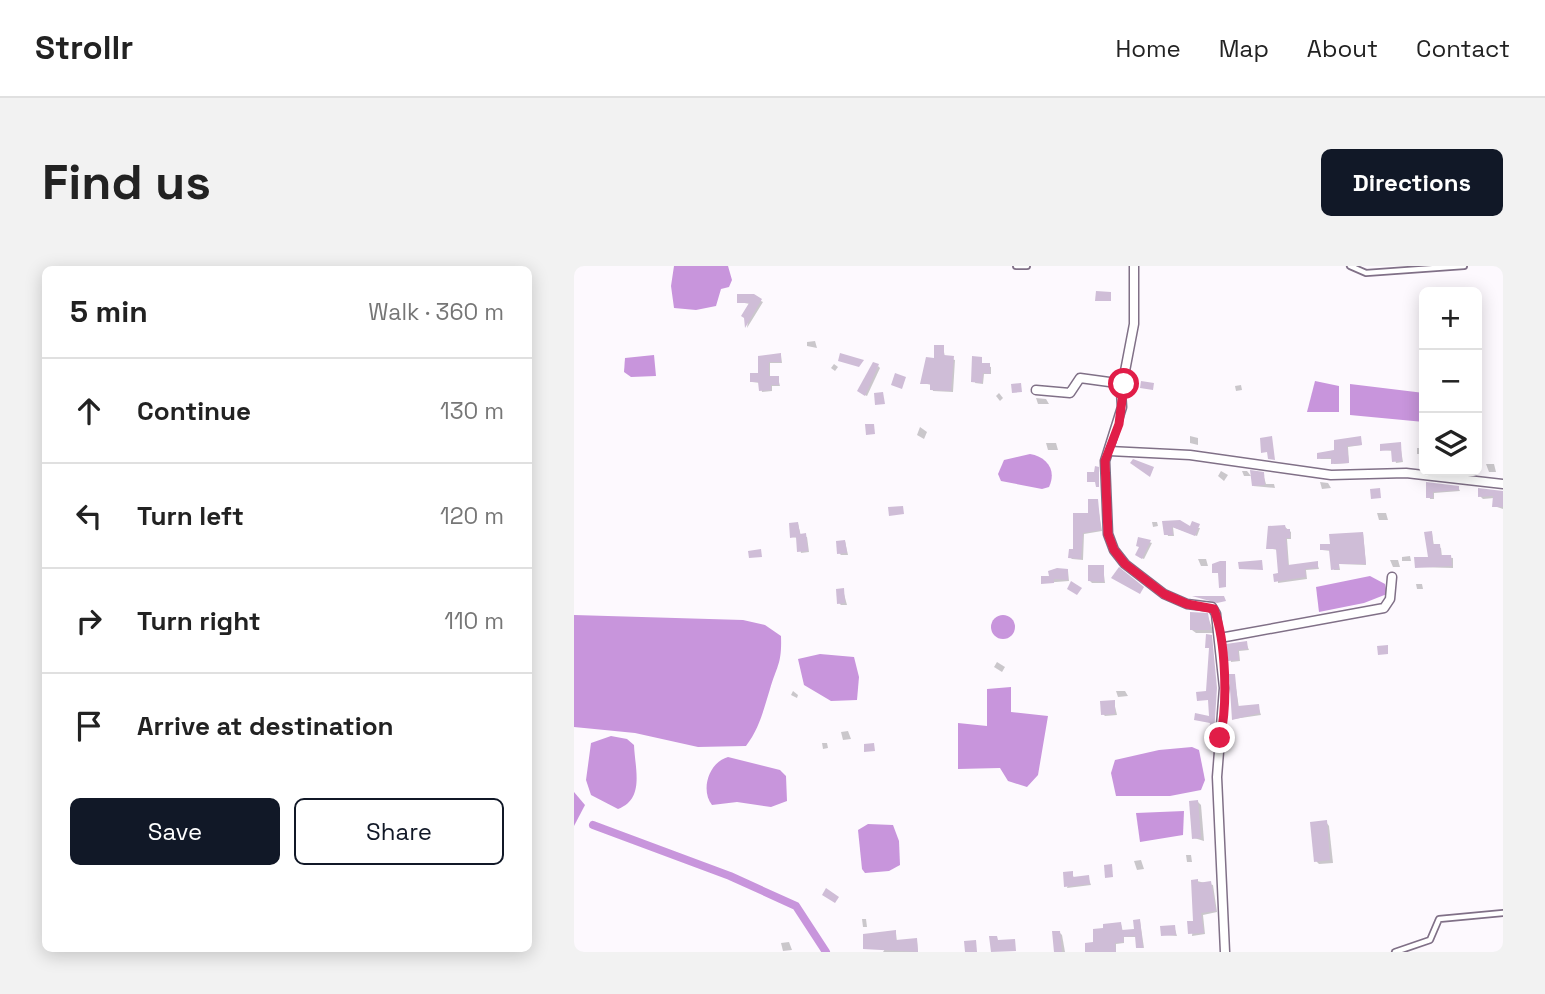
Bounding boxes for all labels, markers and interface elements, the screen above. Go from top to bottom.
text: Strollr [35,27,133,69]
text: Home [1115,33,1181,64]
text: Map [1219,33,1269,64]
text: About [1307,33,1378,64]
text: Contact [1416,33,1510,64]
button: Directions [1321,149,1503,216]
text: Find us [42,151,211,213]
map controls [1419,287,1482,476]
button: + [1419,287,1482,350]
text: 5 min [70,292,148,331]
text: Walk · 360 m [368,297,504,327]
button: − [1419,350,1482,413]
route start [1108,368,1139,399]
icon: ahead [70,392,108,430]
text: Continue [137,394,251,428]
text: 130 m [440,396,504,426]
button: layers [1419,413,1482,476]
icon: left [70,497,108,535]
text: Turn left [137,499,244,533]
text: 120 m [440,501,504,531]
icon: right [70,602,108,640]
text: Turn right [137,604,261,638]
text: 110 m [444,606,504,636]
icon: arrive [70,707,108,745]
text: Arrive at destination [137,709,394,743]
route end [1204,722,1235,753]
button: Save [70,798,280,865]
button: Share [294,798,504,865]

